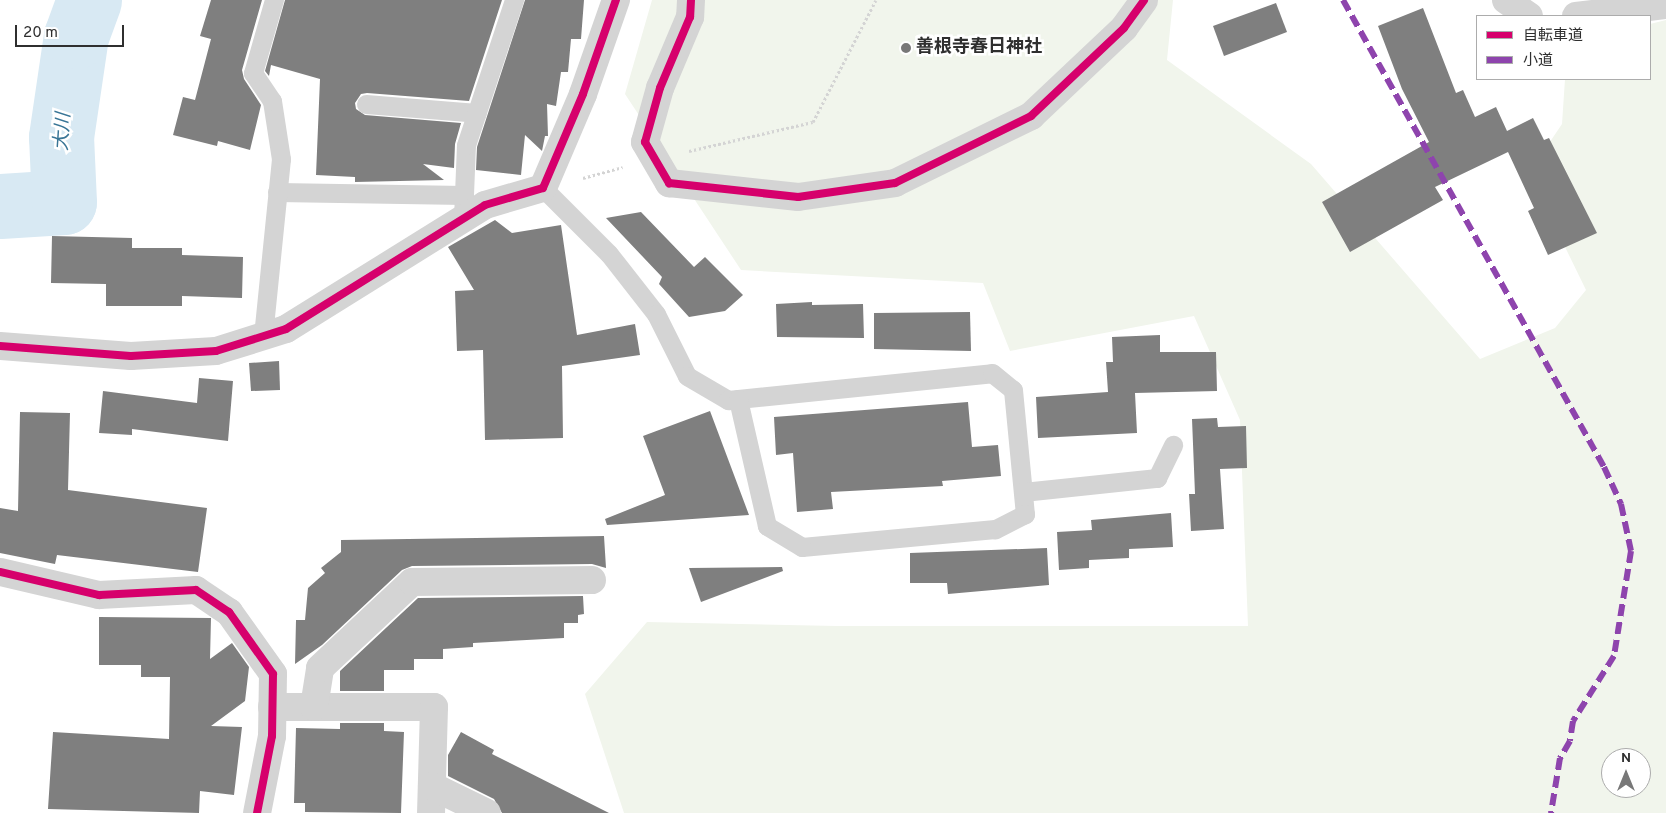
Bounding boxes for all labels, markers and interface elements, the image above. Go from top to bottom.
scale bar [18,15,126,47]
legend [1476,15,1651,80]
text: 20 m [23,24,58,43]
text: 自転車道 [1523,27,1583,46]
place label: 善根寺春日神社 [916,37,1042,59]
marker: 善根寺春日神社 [900,42,912,54]
text: 小道 [1523,52,1553,71]
water label: 大川 [51,112,77,152]
north arrow [1601,748,1651,798]
text: N [1621,750,1631,767]

